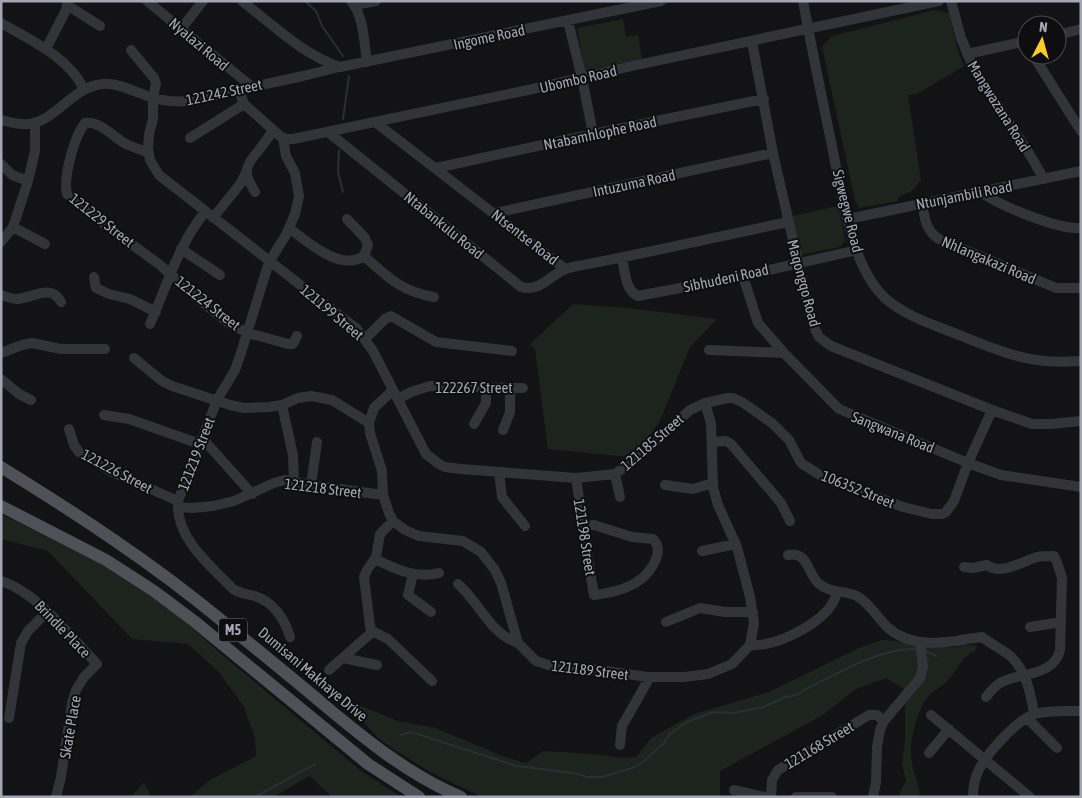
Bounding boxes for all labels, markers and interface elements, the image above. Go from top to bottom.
street label: Nyalazi Road [166,14,232,74]
north arrow [1017,15,1067,65]
text: N [1038,19,1048,35]
street label: Ingome Road [452,21,526,53]
street label: Mangwazana Road [964,57,1034,155]
street label: Ubombo Road [538,62,618,96]
street label: 121242 Street [184,76,264,108]
street label: Ntabamhlophe Road [542,113,658,153]
street label: Intuzuma Road [591,166,677,200]
street label: Sigwegwe Road [830,168,866,254]
street label: Ntunjambili Road [914,177,1014,213]
street label: Ntabankulu Road [401,188,487,262]
street label: 121229 Street [66,190,138,250]
street label: Ntsentse Road [488,206,562,268]
street label: Nhlangakazi Road [939,233,1039,287]
street label: Maqongqo Road [784,238,824,328]
street label: Sibhudeni Road [682,261,770,295]
street label: 121224 Street [172,273,244,333]
street label: 121199 Street [297,281,367,343]
street label: 122267 Street [435,379,513,396]
street label: Sangwana Road [849,408,937,456]
street label: 121185 Street [617,410,687,474]
street label: 121219 Street [174,415,218,493]
street label: 121226 Street [79,445,155,497]
street label: 106352 Street [819,467,897,511]
street label: 121218 Street [284,475,362,501]
street label: 121198 Street [571,498,599,576]
street label: Brindle Place [32,597,94,661]
road number: M5 [219,618,247,642]
street label: Dumisani Makhaye Drive [255,624,371,725]
street label: 121189 Street [551,657,629,683]
street label: Skate Place [56,694,84,760]
street label: 121168 Street [782,718,856,772]

